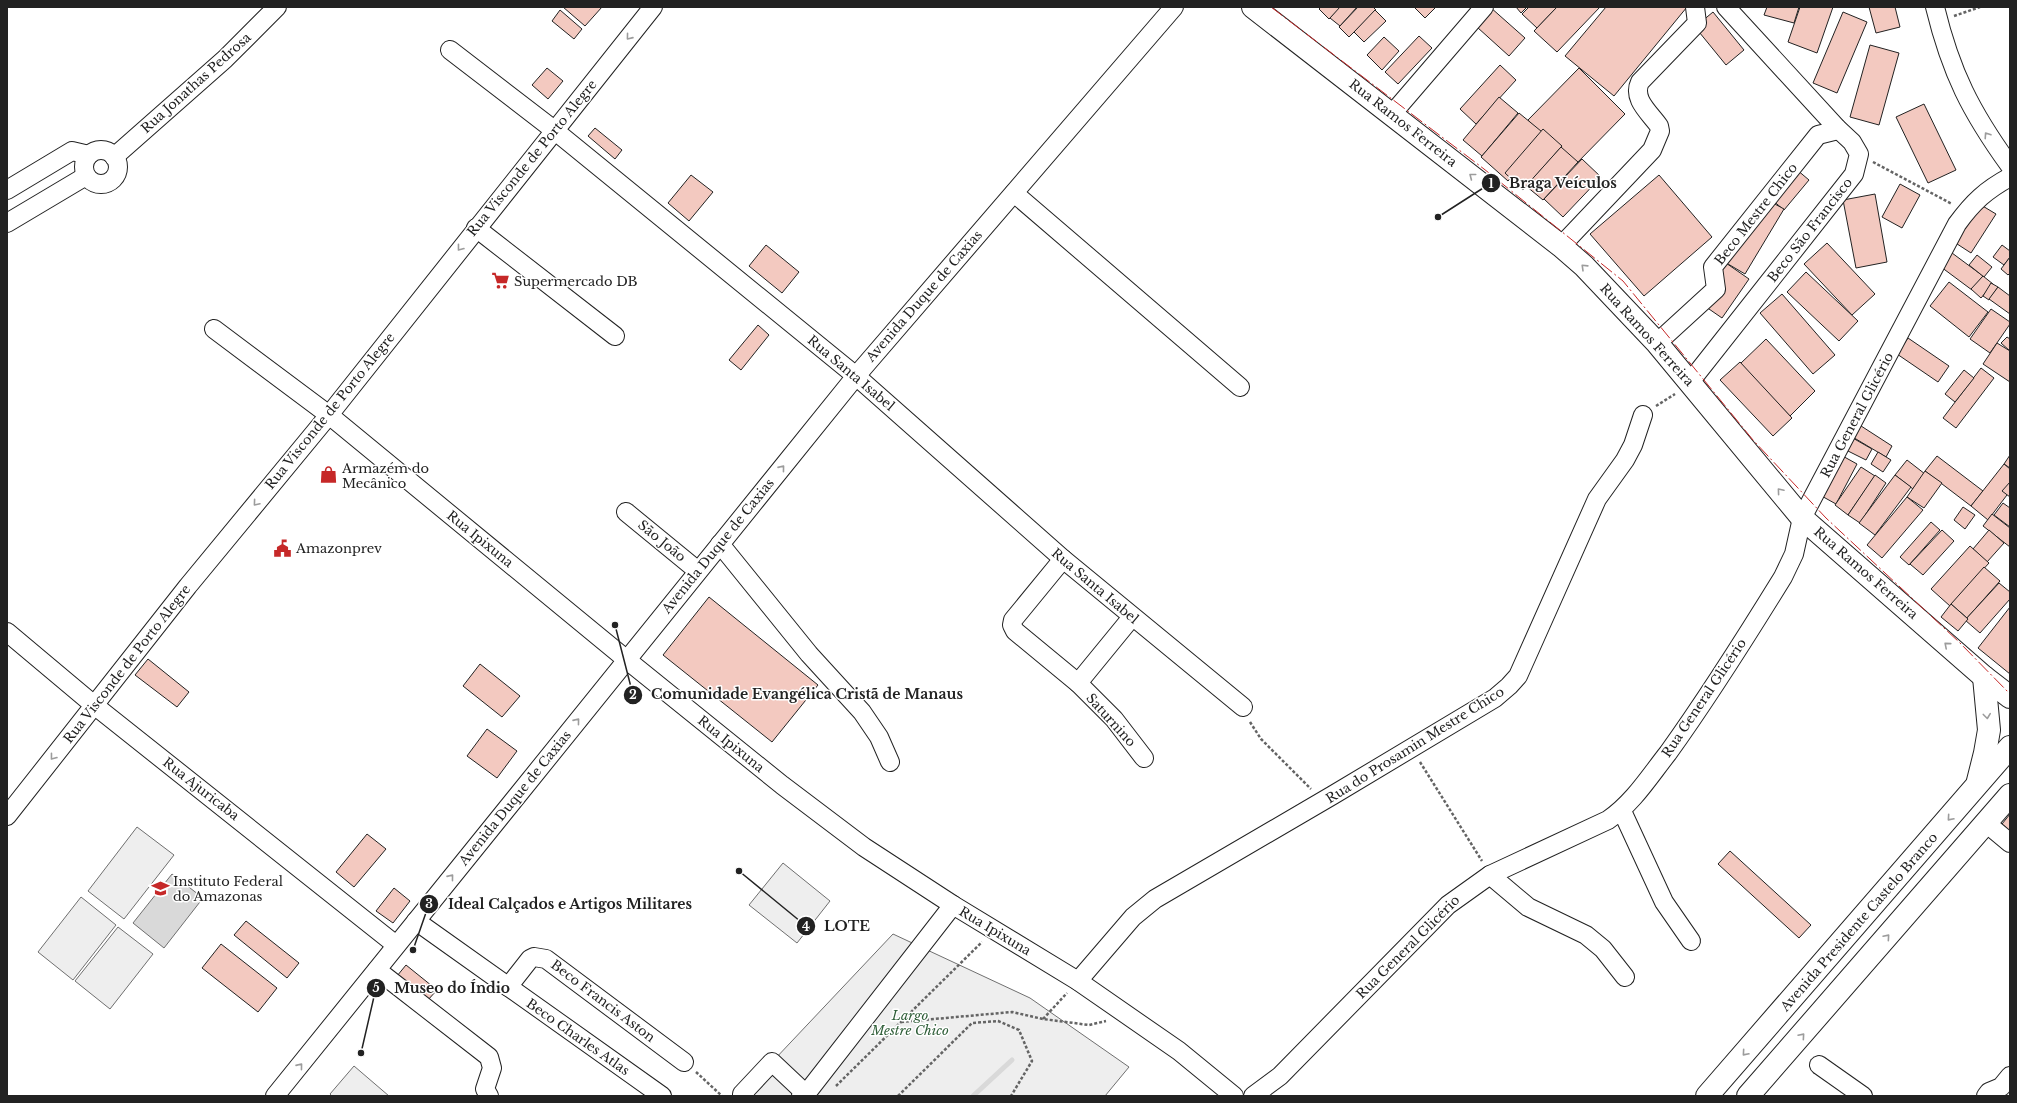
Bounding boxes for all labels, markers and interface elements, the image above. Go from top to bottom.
street label: Rua Jonathas Pedrosa [137,29,255,137]
one-way arrow [626,33,633,40]
street label: Rua Visconde de Porto Alegre [463,76,601,240]
street label: Rua Ramos Ferreira [1346,76,1461,171]
one-way arrow [1985,132,1992,139]
street label: Beco Mestre Chico [1711,159,1801,269]
callout: Braga Veículos [1481,170,1626,196]
one-way arrow [1470,174,1477,181]
text: Braga Veículos [1509,174,1617,192]
street label: Beco São Francisco [1764,174,1856,286]
text: 1 [1488,176,1494,191]
street label: Avenida Duque de Caxias [862,227,986,366]
one-way arrow [458,244,465,251]
one-way arrow [1581,264,1589,272]
supermarket icon: Supermercado DB [491,271,511,291]
place label: Supermercado DB [514,273,638,290]
street label: Rua Ramos Ferreira [1596,280,1698,390]
street label: Rua Visconde de Porto Alegre [261,329,399,493]
street label: Rua Santa Isabel [804,332,898,414]
street label: Rua General Glicério [1817,349,1897,481]
place label: Armazém do Mecânico [341,460,429,492]
shop icon: Armazém do Mecânico [319,465,339,485]
one-way arrow [777,465,784,472]
street label: Avenida Duque de Caxias [658,475,778,618]
one-way arrow [1778,489,1785,496]
one-way arrow [254,498,261,505]
street label: Rua Ipixuna [443,507,517,572]
street label: São João [635,517,689,565]
street label: Rua Ramos Ferreira [1810,523,1922,623]
public building icon: Amazonprev [273,538,293,558]
place label: Amazonprev [295,540,382,557]
street label: Rua Santa Isabel [1048,545,1142,627]
street label: Rua Visconde de Porto Alegre [60,581,194,747]
street label: Rua General Glicério [1658,635,1750,761]
one-way arrow [1945,643,1952,650]
callout: Comunidade Evangélica Cristã de Manaus [623,682,971,708]
street label: Rua do Prosamin Mestre Chico [1323,683,1507,807]
text: Comunidade Evangélica Cristã de Manaus [651,685,963,703]
text: 2 [629,687,637,702]
street label: Saturnino [1083,690,1139,750]
street label: Rua Ipixuna [694,712,768,777]
one-way arrow [1982,713,1991,719]
one-way arrow [572,719,579,726]
street label: Avenida Duque de Caxias [455,727,575,870]
one-way arrow [51,753,58,760]
street label: Rua Ajuricaba [159,754,243,825]
one-way arrow [1948,813,1955,820]
street label: Avenida Presidente Castelo Branco [1776,829,1941,1016]
place label: Instituto Federal do Amazonas [173,873,283,905]
one-way arrow [447,874,454,881]
school or university icon: Instituto Federal do Amazonas [150,878,170,898]
callout: Ideal Calçados e Artigos Militares [419,891,700,917]
street label: Rua General Glicério [1353,892,1463,1002]
text: Ideal Calçados e Artigos Militares [448,895,693,913]
text: 3 [425,896,433,911]
street label: Rua Ipixuna [956,903,1035,960]
callout: LOTE [796,913,878,939]
text: LOTE [824,917,870,935]
text: 4 [802,919,810,934]
one-way arrow [1882,935,1889,942]
street label: Beco Francis Aston [547,956,659,1046]
callout: Museo do Índio [366,975,518,1001]
text: Museo do Índio [394,979,510,997]
text: 5 [372,980,380,995]
street label: Beco Charles Atlas [523,995,633,1079]
park label: Largo Mestre Chico [870,1007,949,1039]
one-way arrow [1797,1033,1804,1040]
one-way arrow [1743,1048,1750,1055]
one-way arrow [295,1063,302,1070]

